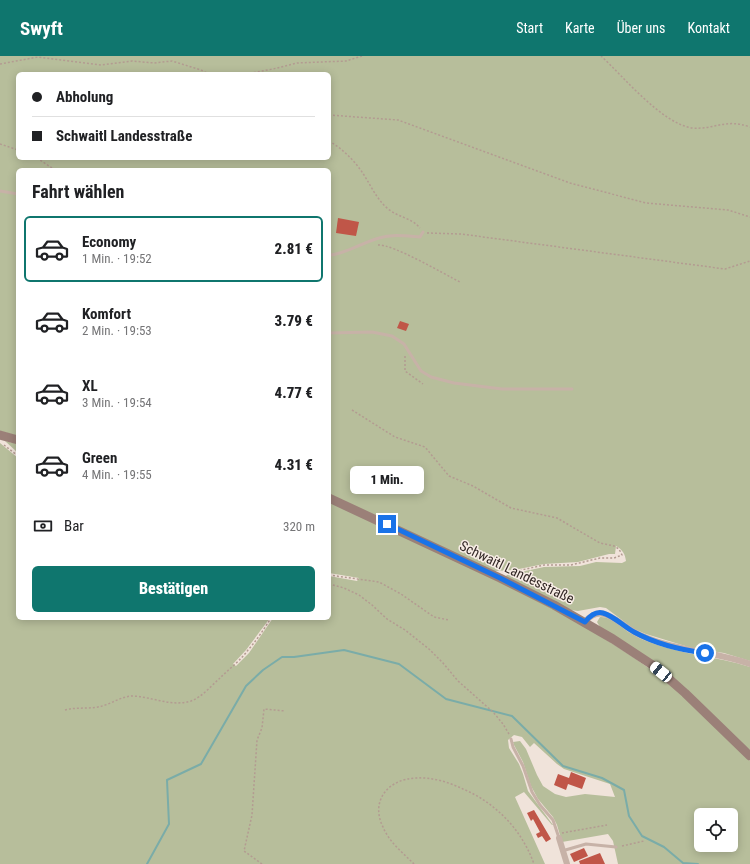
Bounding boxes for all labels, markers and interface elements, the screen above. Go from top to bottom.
text: Swyft [20,17,63,40]
text: Start [516,20,543,36]
text: Karte [565,20,595,36]
text: Über uns [617,20,665,36]
text: Kontakt [687,20,730,36]
text: Abholung [56,88,113,106]
text: Schwaitl Landesstraße [56,127,192,145]
text: Fahrt wählen [32,181,124,202]
icon: car [34,231,70,267]
text: Economy [82,233,136,251]
text: 2.81 € [275,240,313,258]
text: 1 Min. · 19:52 [82,251,152,266]
icon: car [34,303,70,339]
text: Komfort [82,305,131,323]
text: 3.79 € [275,312,313,330]
text: 2 Min. · 19:53 [82,323,152,338]
icon: car [34,375,70,411]
text: XL [82,377,98,395]
text: 4.77 € [275,384,313,402]
text: 3 Min. · 19:54 [82,395,152,410]
icon: car [34,447,70,483]
text: Green [82,449,117,467]
text: 4.31 € [275,456,313,474]
callout: 1 Min. [350,466,424,494]
text: 4 Min. · 19:55 [82,467,152,482]
text: 1 Min. [370,472,404,487]
icon: cash [32,515,54,537]
route end [378,515,396,533]
text: Bar [64,517,84,535]
text: 320 m [283,519,315,534]
street label: Schwaitl Landesstraße [457,537,577,607]
button: Bestätigen [32,566,315,612]
route start [696,644,714,662]
car [648,660,674,684]
map controls [694,808,738,852]
button: locate [694,808,738,852]

